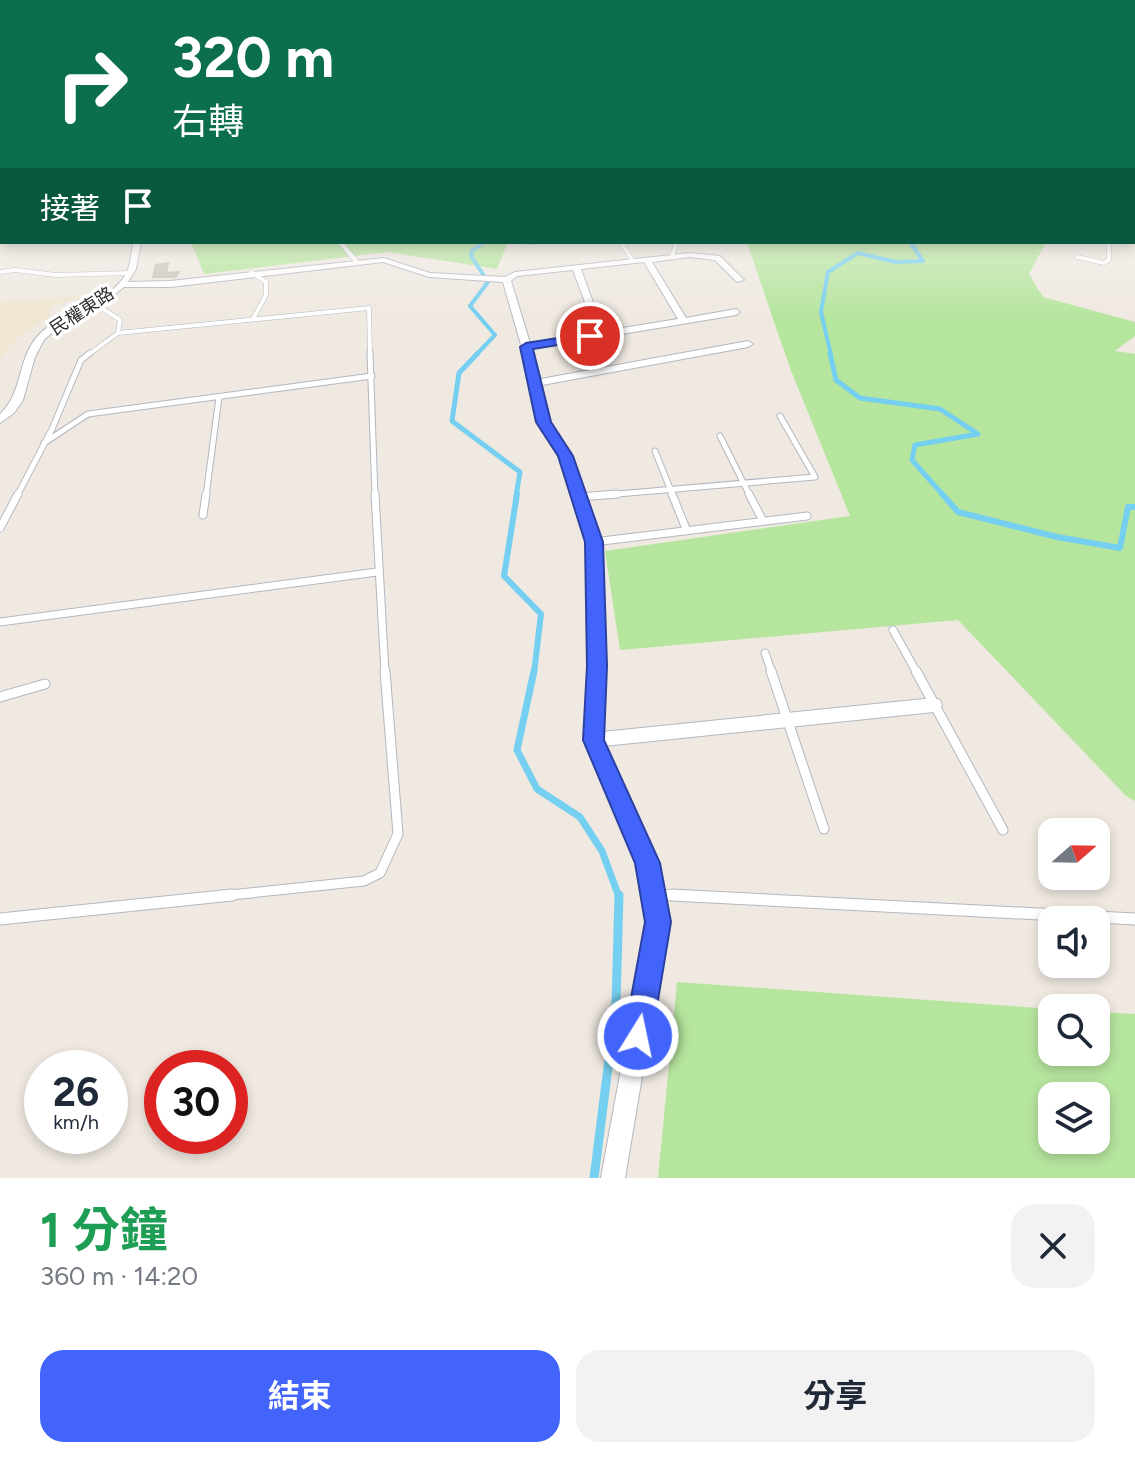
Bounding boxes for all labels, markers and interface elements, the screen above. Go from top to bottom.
text: 320 m [172,24,334,91]
icon: right [40,32,144,136]
text: 右轉 [172,100,244,143]
icon: arrive [116,184,160,228]
text: 接著 [40,190,100,227]
street label: 民權東路 [46,282,118,340]
pin [556,302,624,370]
icon: arrive [568,314,612,358]
north arrow [1038,818,1110,890]
map controls [1038,818,1110,1154]
button: sound [1038,906,1110,978]
position arrow [596,994,680,1078]
button: search [1038,994,1110,1066]
speed limit sign: 30 [144,1050,248,1154]
text: 26 [53,1068,99,1116]
button: layers [1038,1082,1110,1154]
text: km/h [53,1110,99,1134]
text: 1 分鐘 [40,1201,168,1259]
button: close [1011,1204,1095,1288]
text: 360 m · 14:20 [40,1260,198,1292]
button: 結束 [40,1350,560,1442]
button: 分享 [576,1350,1095,1442]

